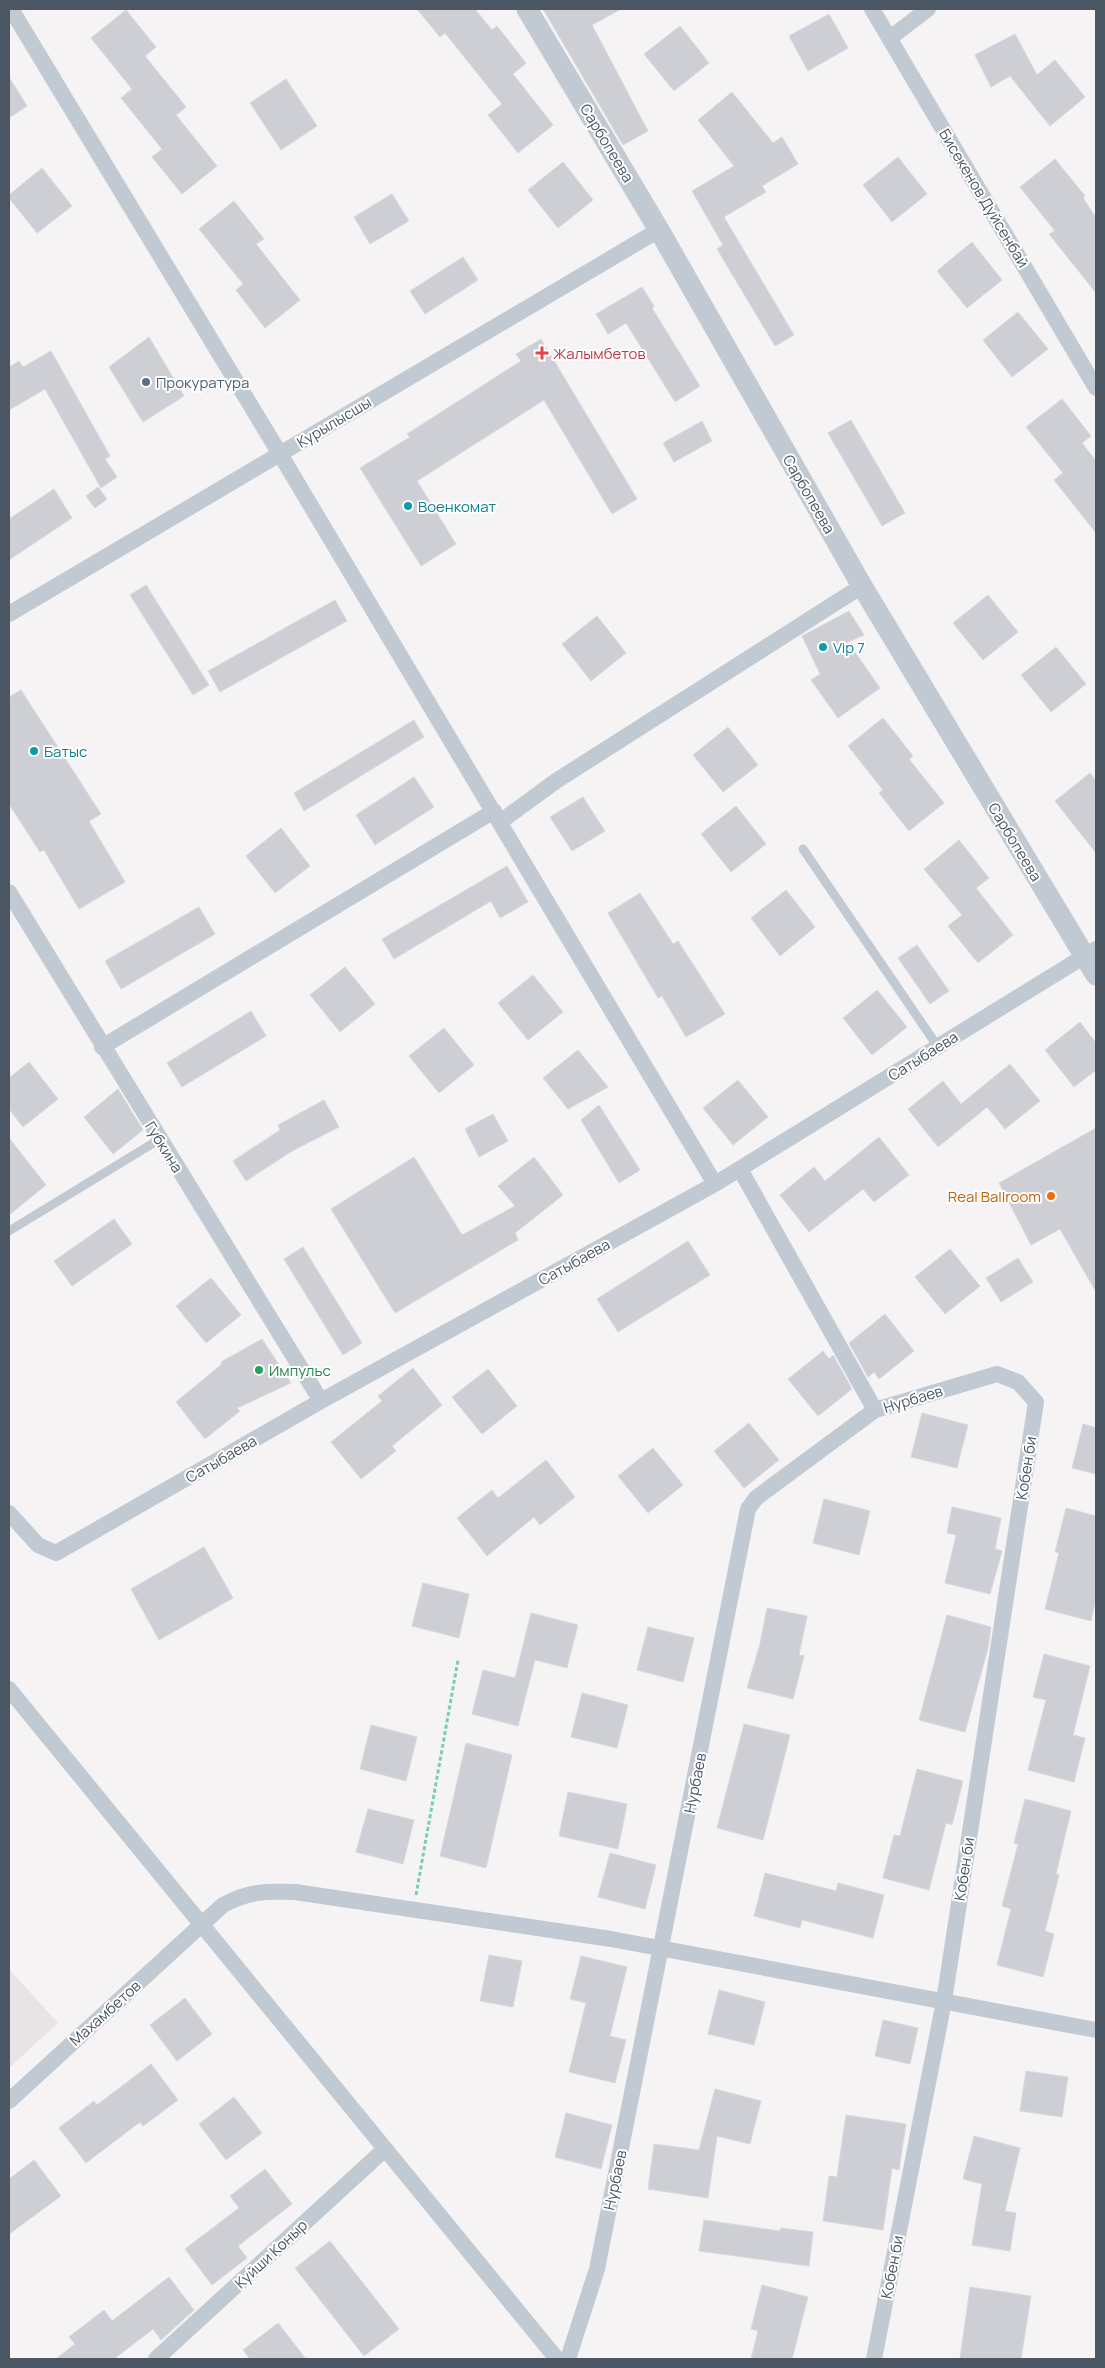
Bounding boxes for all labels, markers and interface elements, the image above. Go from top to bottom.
street label: Сарбопеева [575,100,639,186]
street label: Бисекенов Дуйсенбай [934,125,1034,271]
place label: Жалымбетов [553,343,646,364]
marker: Жалымбетов [535,346,549,360]
place label: Прокуратура [156,372,249,393]
marker: Прокуратура [140,376,152,388]
street label: Курылысшы [293,392,375,452]
street label: Сарбопеева [778,451,840,537]
place label: Военкомат [418,496,497,517]
marker: Военкомат [402,500,414,512]
place label: Vip 7 [833,637,865,658]
marker: Vip 7 [817,641,829,653]
place label: Батыс [44,741,87,762]
marker: Батыс [28,745,40,757]
street label: Сарбопеева [983,799,1047,885]
street label: Сатыбаева [884,1026,962,1086]
street label: Губкина [140,1117,188,1177]
place label: Real Ballroom [948,1186,1041,1207]
marker: Real Ballroom [1045,1190,1057,1202]
street label: Сатыбаева [534,1234,614,1290]
place label: Импульс [269,1360,331,1381]
marker: Импульс [253,1364,265,1376]
street label: Нурбаев [881,1380,945,1418]
street label: Сатыбаева [182,1430,260,1488]
street label: Кобен би [1011,1435,1041,1501]
street label: Нурбаев [679,1751,711,1815]
street label: Кобен би [949,1836,979,1902]
street label: Махамбетов [65,1975,145,2051]
street label: Нурбаев [598,2148,632,2212]
street label: Куйши Коныр [230,2215,312,2293]
street label: Кобен би [876,2234,908,2300]

